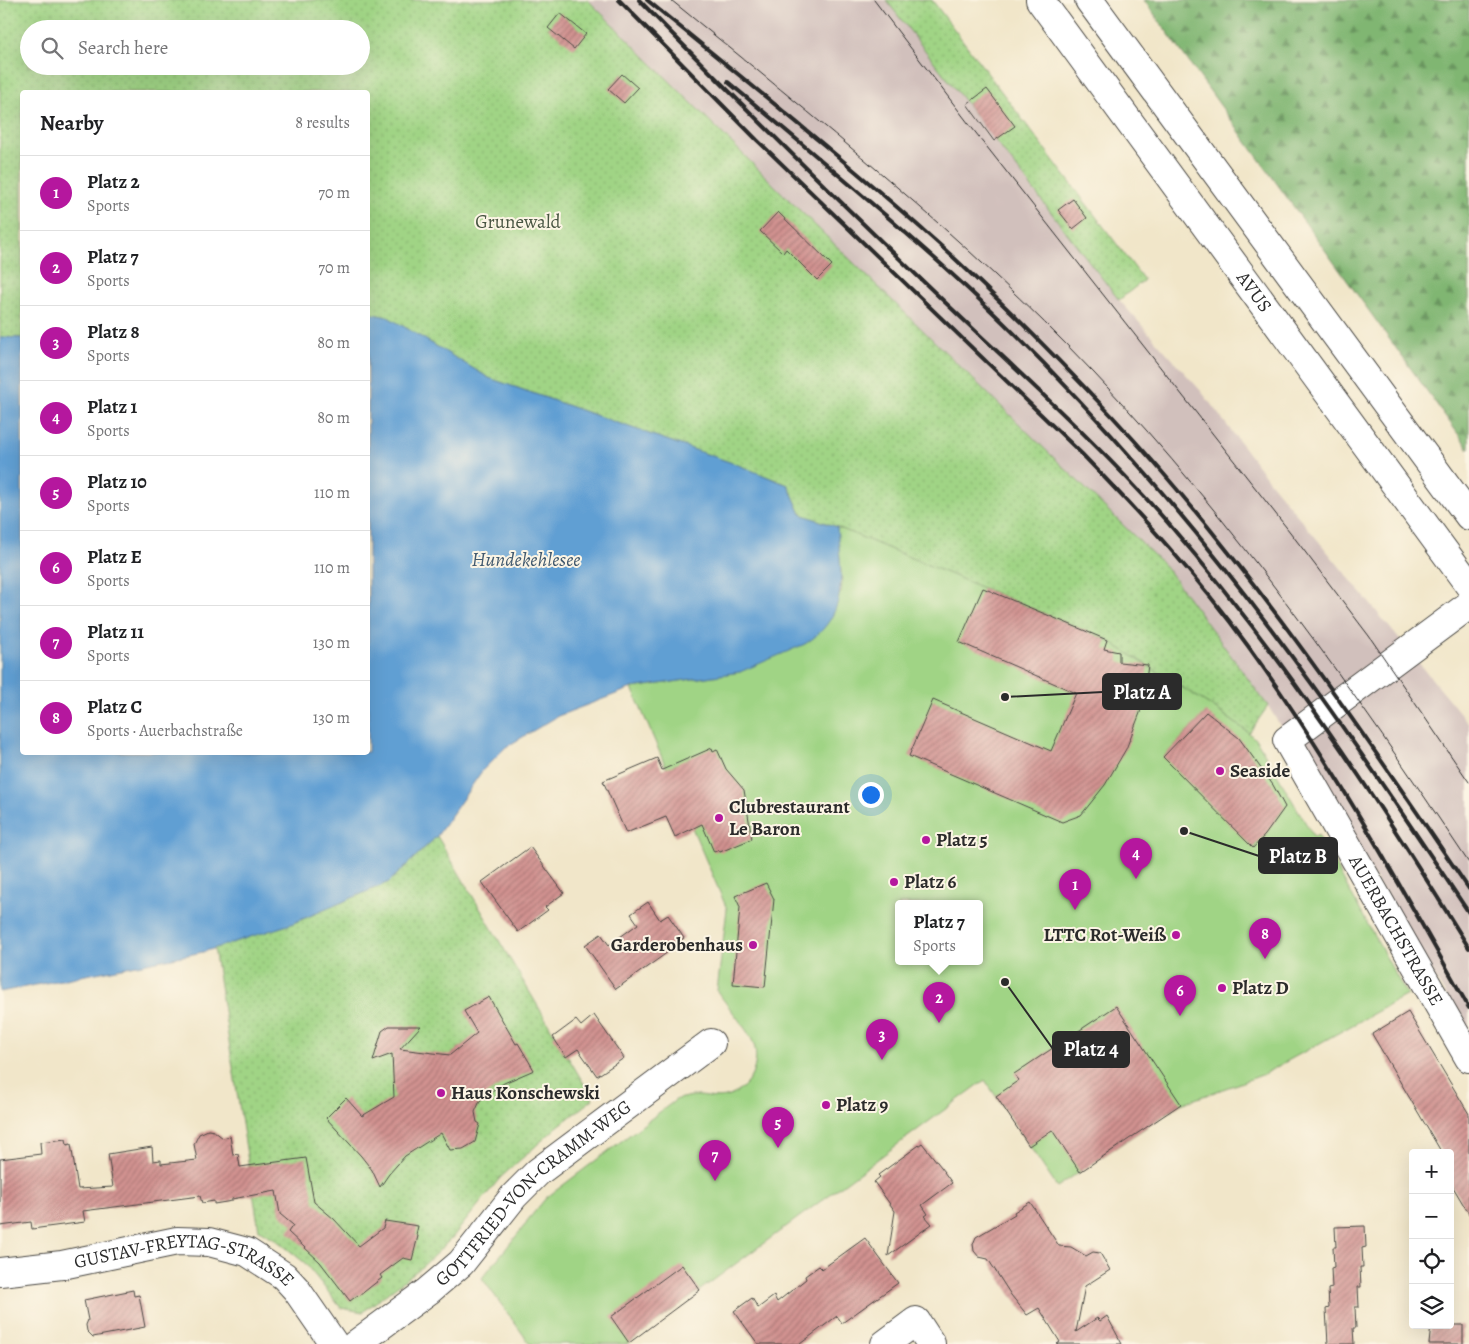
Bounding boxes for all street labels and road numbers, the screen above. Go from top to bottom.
street label: AVUS [1230,265,1278,318]
street label: AUERBACHSTRASSE [1342,849,1449,1011]
street label: GOTTFRIED-VON-CRAMM-WEG [430,1094,637,1292]
street label: GUSTAV-FREYTAG-STRASSE [72,1228,300,1292]

